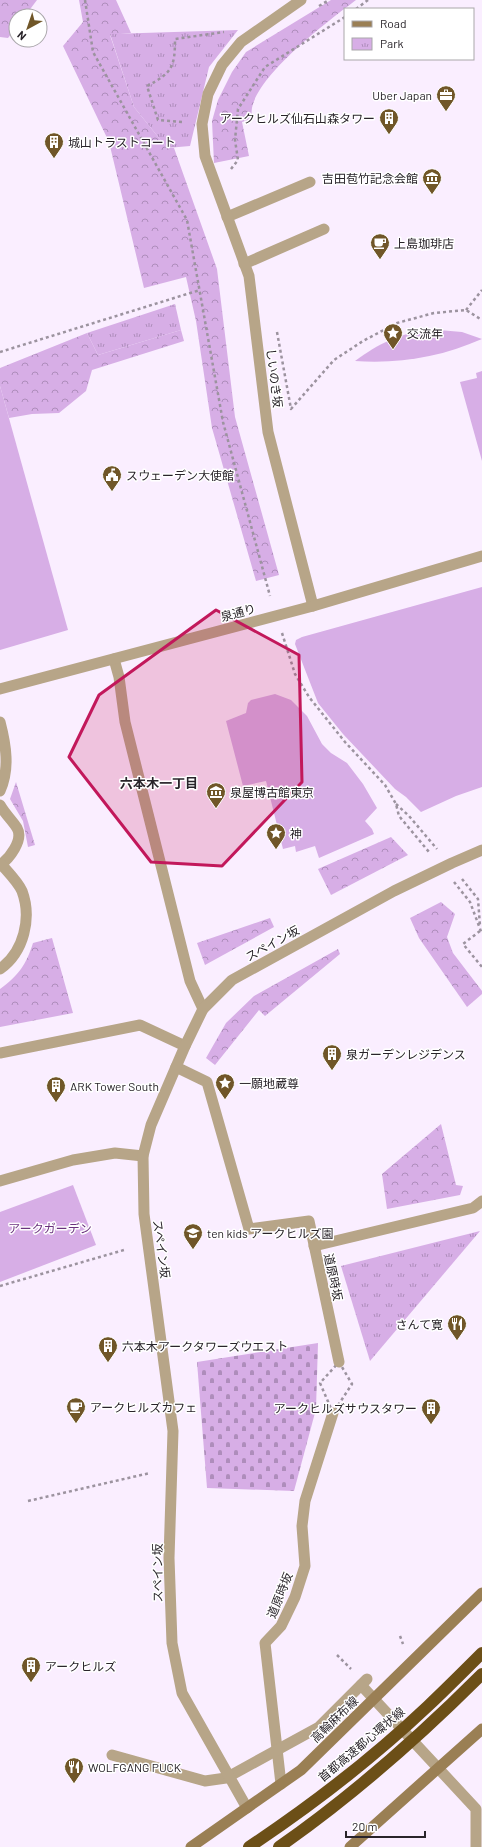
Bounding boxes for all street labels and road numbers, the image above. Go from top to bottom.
street label: しいのき坂 [264,348,286,408]
street label: 泉通り [219,601,257,623]
street label: スペイン坂 [243,923,301,963]
street label: スペイン坂 [151,1219,173,1279]
street label: 道原時坂 [322,1252,346,1302]
street label: スペイン坂 [150,1543,164,1603]
street label: 道原時坂 [264,1570,294,1620]
street label: 高輪麻布線 [308,1693,360,1745]
street label: 首都高速都心環状線 [315,1704,407,1784]

